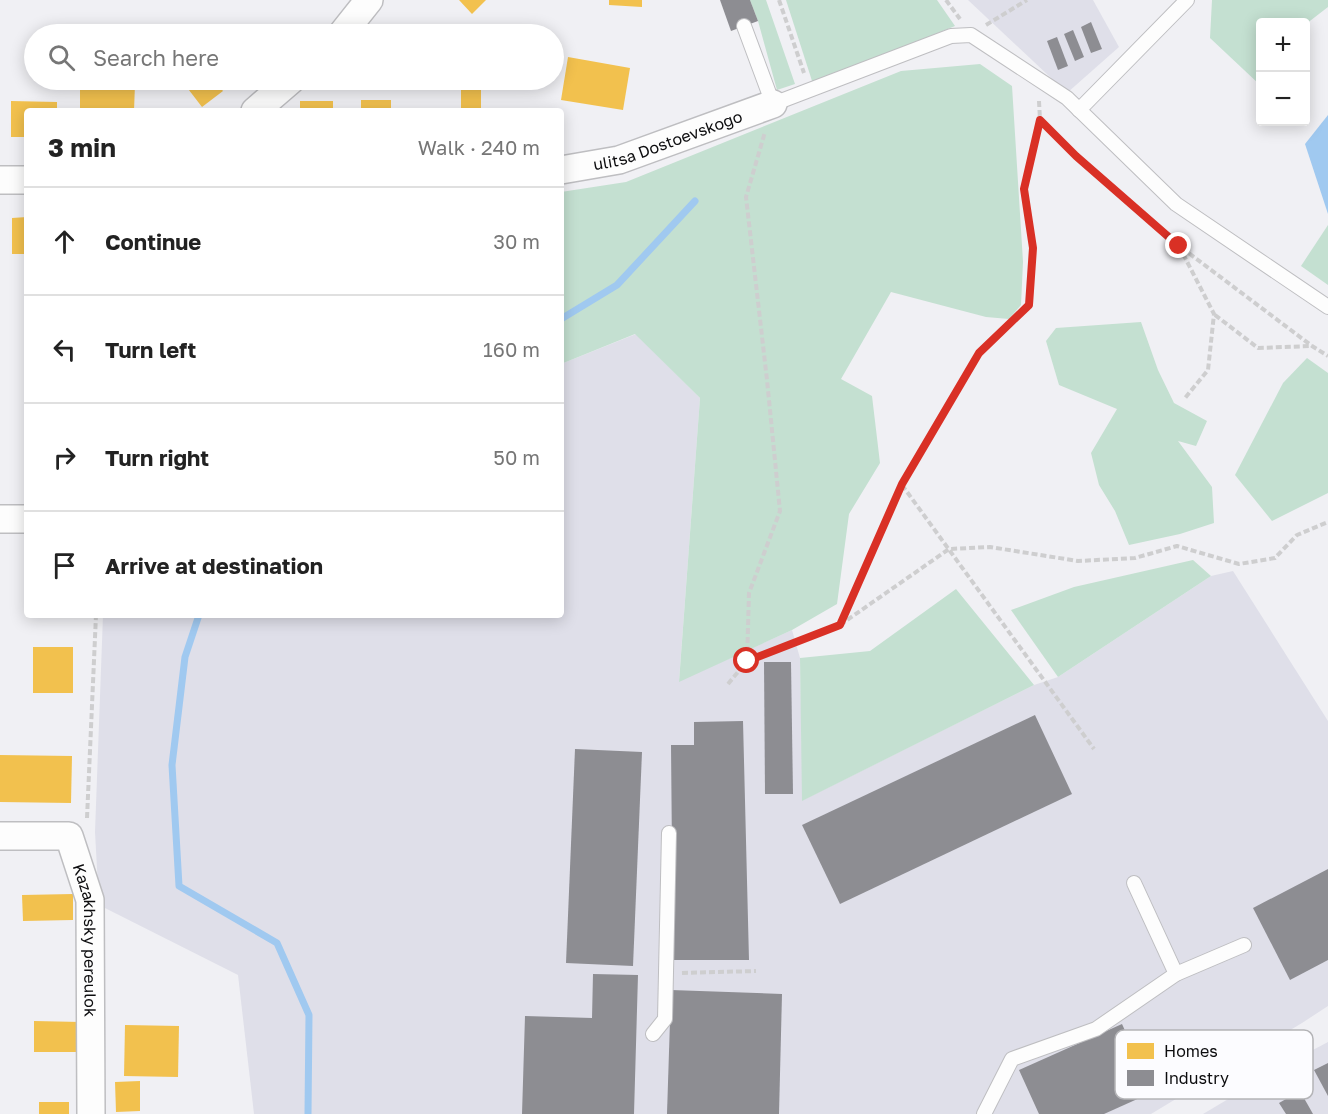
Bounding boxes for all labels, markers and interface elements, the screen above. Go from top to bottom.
map controls [1256,18,1310,126]
button: + [1256,18,1310,72]
search box [24,24,564,90]
icon: search [45,41,78,74]
text: Search here [93,44,219,71]
button: − [1256,72,1310,126]
street label: ulitsa Dostoevskogo [592,106,745,174]
text: 3 min [48,132,116,163]
text: Walk · 240 m [418,135,540,159]
icon: ahead [48,225,81,258]
text: Continue [105,228,201,255]
text: 30 m [493,229,540,253]
route end [1165,232,1191,258]
icon: left [48,333,81,366]
text: Turn left [105,336,196,363]
text: 160 m [483,337,540,361]
icon: right [48,441,81,474]
text: Turn right [105,444,209,471]
text: 50 m [493,445,540,469]
icon: arrive [48,549,81,582]
text: Arrive at destination [105,552,323,579]
route start [733,647,759,673]
street label: Kazakhsky pereulok [69,861,101,1017]
legend [1115,1030,1313,1099]
text: Homes [1164,1041,1218,1061]
text: Industry [1164,1068,1229,1088]

